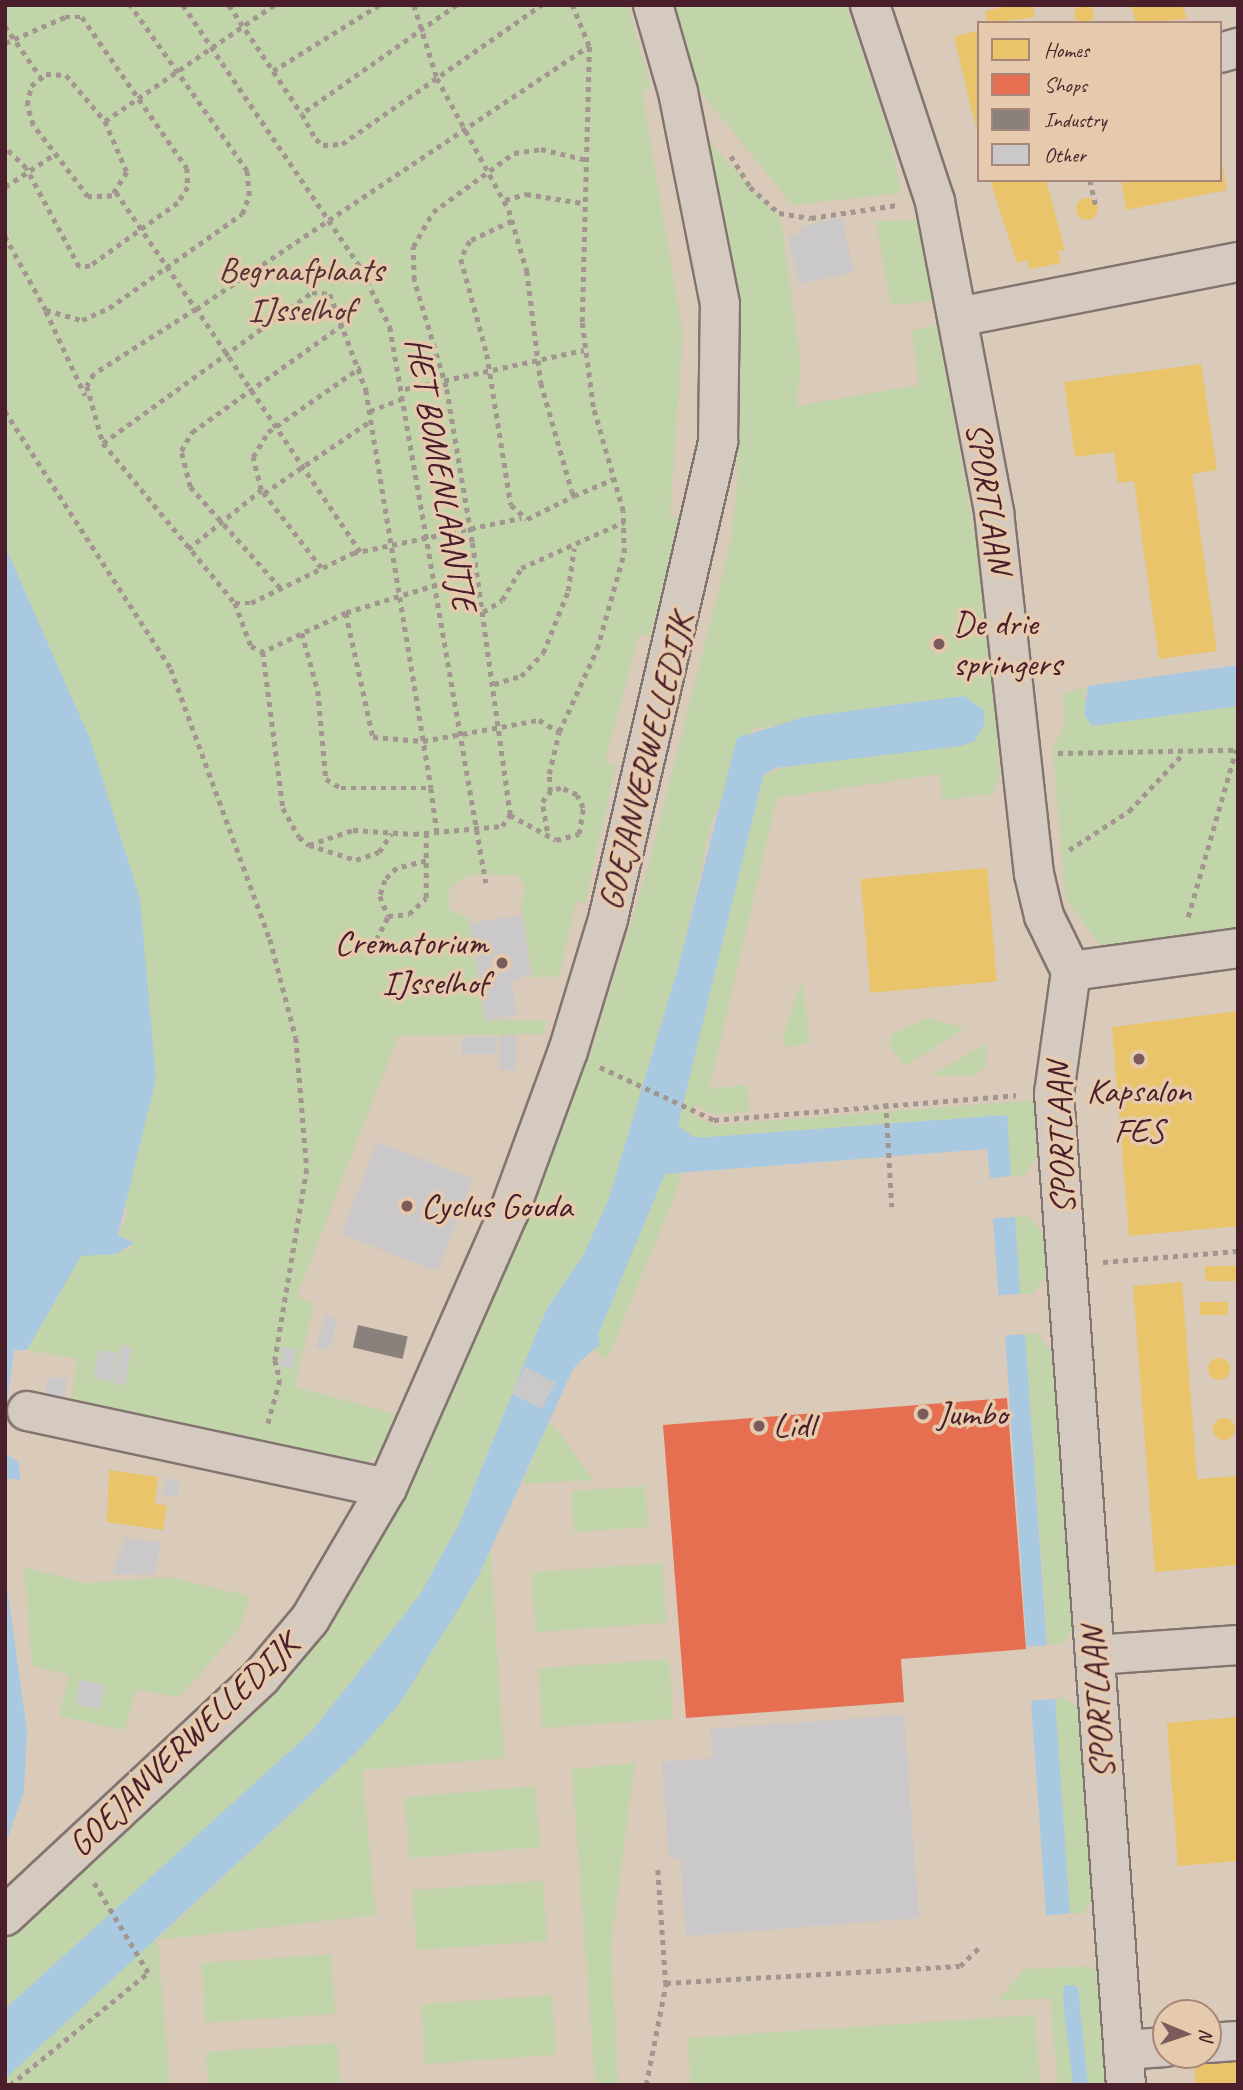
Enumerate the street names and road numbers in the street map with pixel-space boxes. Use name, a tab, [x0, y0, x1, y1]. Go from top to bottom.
street label: HET BOMENLAANTJE	[396, 334, 486, 614]
street label: SPORTLAAN	[956, 420, 1022, 576]
street label: GOEJANVERWELLEDIJK	[589, 610, 703, 914]
street label: SPORTLAAN	[1037, 1061, 1085, 1215]
street label: GOEJANVERWELLEDIJK	[59, 1625, 307, 1865]
street label: SPORTLAAN	[1072, 1626, 1124, 1780]

